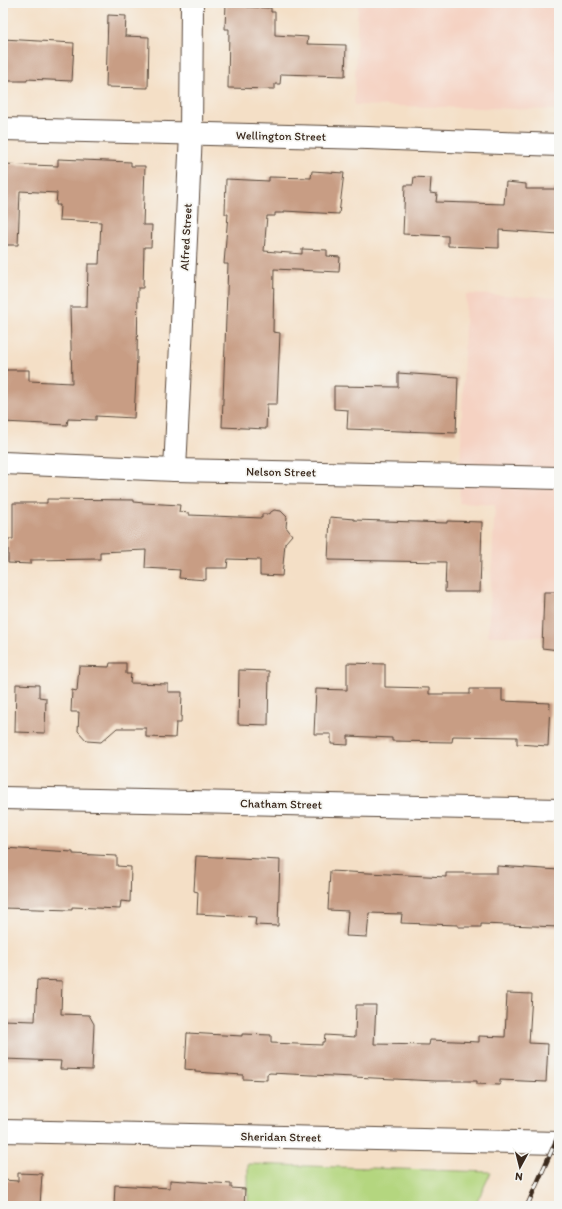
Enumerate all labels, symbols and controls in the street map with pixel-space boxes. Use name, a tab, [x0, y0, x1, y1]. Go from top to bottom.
street label: Wellington Street	[236, 128, 327, 144]
street label: Alfred Street	[177, 202, 195, 271]
street label: Nelson Street	[246, 464, 317, 480]
street label: Chatham Street	[240, 796, 323, 812]
street label: Sheridan Street	[241, 1129, 322, 1145]
north arrow	[500, 1147, 540, 1187]
text: N	[514, 1170, 523, 1183]

